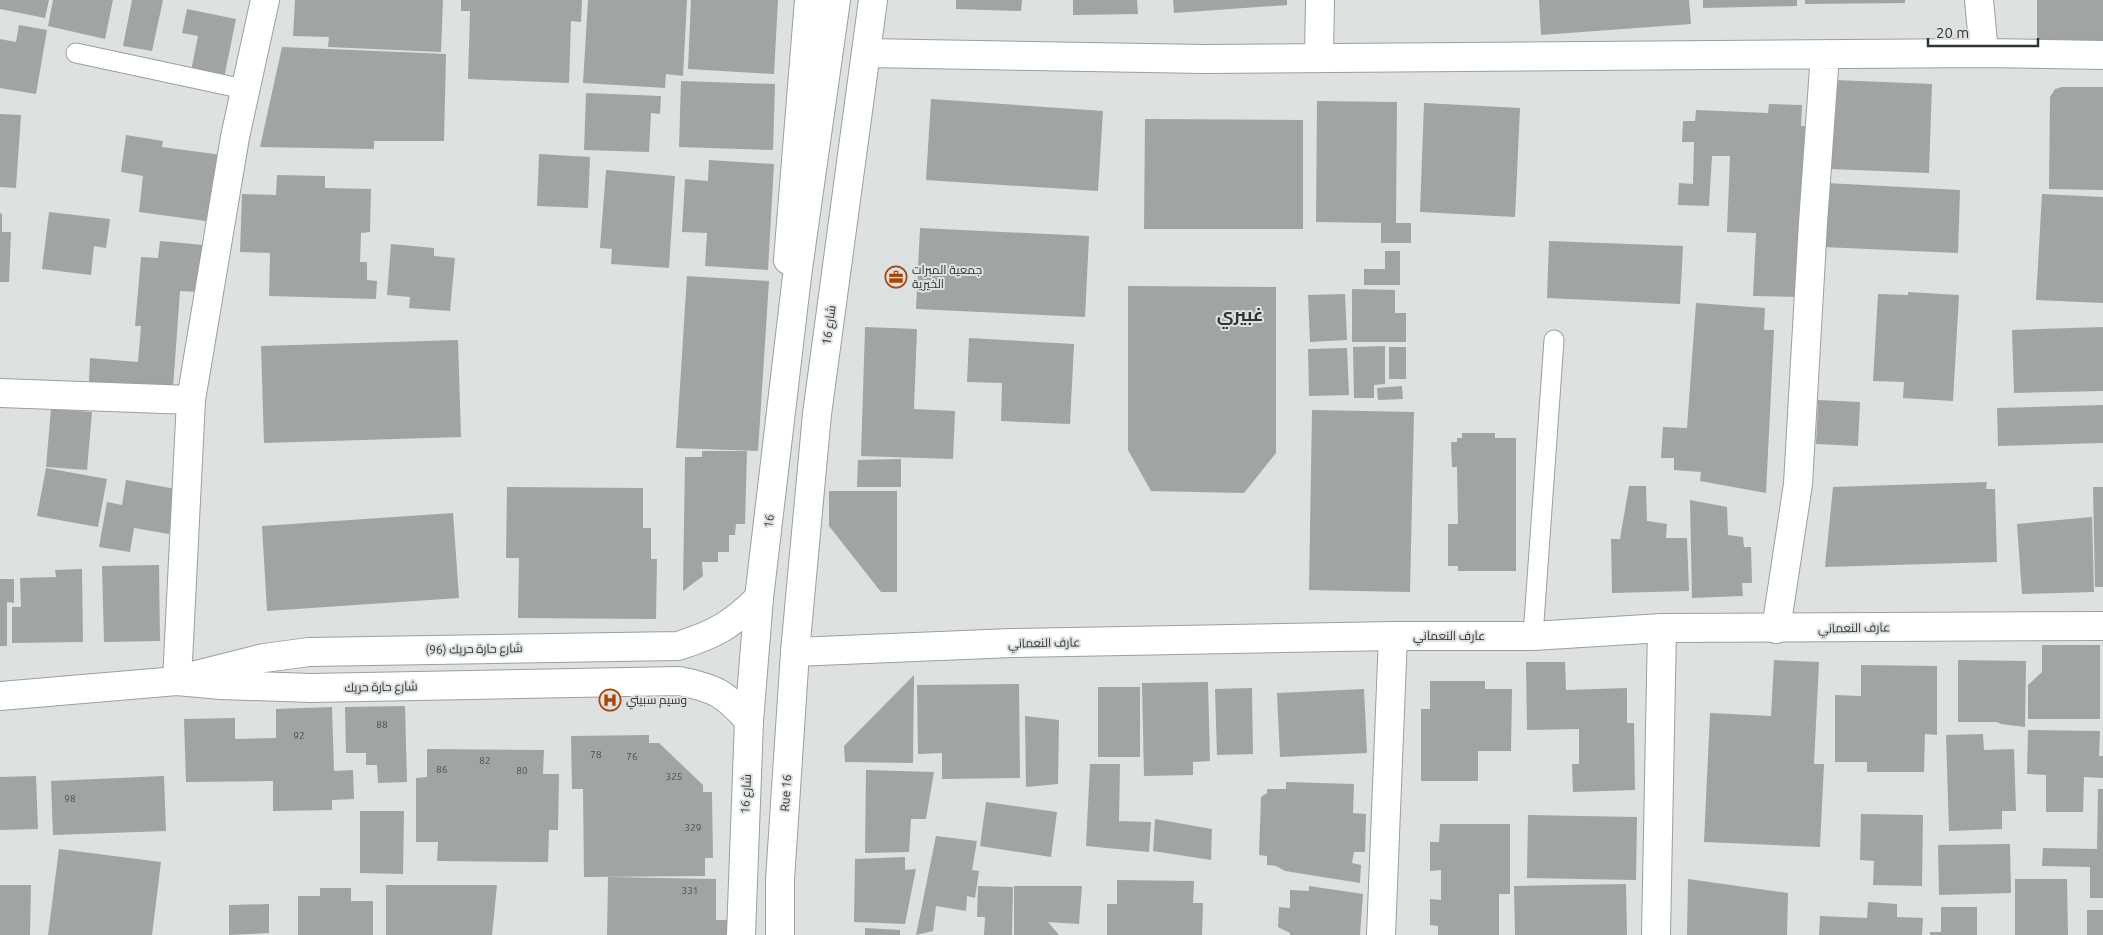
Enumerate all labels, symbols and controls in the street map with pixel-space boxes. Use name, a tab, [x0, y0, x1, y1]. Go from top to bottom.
scale bar	[1928, 15, 2038, 47]
text: 20 m	[1936, 24, 1969, 41]
place label: جمعية المبرات الخيرية	[912, 263, 982, 291]
office icon: جمعية المبرات الخيرية	[884, 265, 908, 289]
street label: شارع 16	[819, 304, 840, 346]
district label: غبيري	[1217, 304, 1263, 329]
street label: 16	[761, 513, 776, 528]
street label: عارف النعماني	[1818, 620, 1890, 639]
street label: عارف النعماني	[1413, 629, 1485, 646]
street label: عارف النعماني	[1008, 635, 1080, 654]
street label: شارع حارة حريك (96)	[425, 641, 523, 658]
street label: شارع حارة حريك	[344, 679, 418, 696]
hospital icon: وسيم سبيتي	[598, 688, 622, 712]
place label: وسيم سبيتي	[626, 693, 687, 710]
house number: 88	[376, 719, 388, 730]
house number: 92	[293, 730, 305, 741]
house number: 78	[590, 749, 602, 760]
house number: 76	[626, 751, 638, 762]
house number: 82	[479, 755, 491, 766]
house number: 86	[436, 764, 448, 775]
house number: 80	[516, 765, 528, 776]
house number: 325	[666, 771, 682, 782]
street label: شارع 16	[738, 774, 755, 814]
street label: Rue 16	[778, 774, 793, 812]
house number: 98	[64, 793, 76, 804]
house number: 329	[685, 822, 701, 833]
house number: 331	[682, 885, 698, 896]

